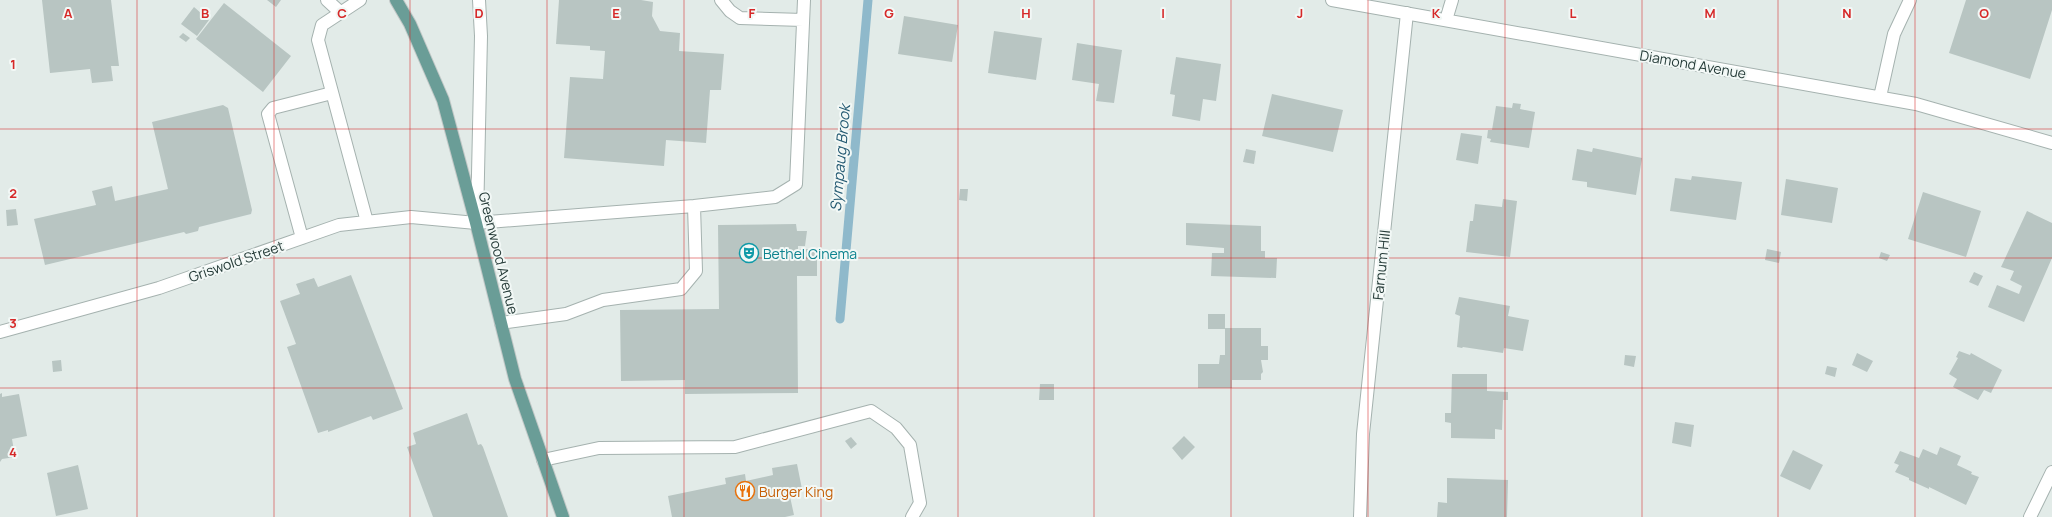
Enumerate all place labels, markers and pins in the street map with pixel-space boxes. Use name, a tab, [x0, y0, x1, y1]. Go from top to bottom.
theatre icon: Bethel Cinema	[738, 242, 760, 264]
place label: Bethel Cinema	[763, 244, 857, 263]
restaurant icon: Burger King	[734, 480, 756, 502]
place label: Burger King	[759, 482, 833, 501]

